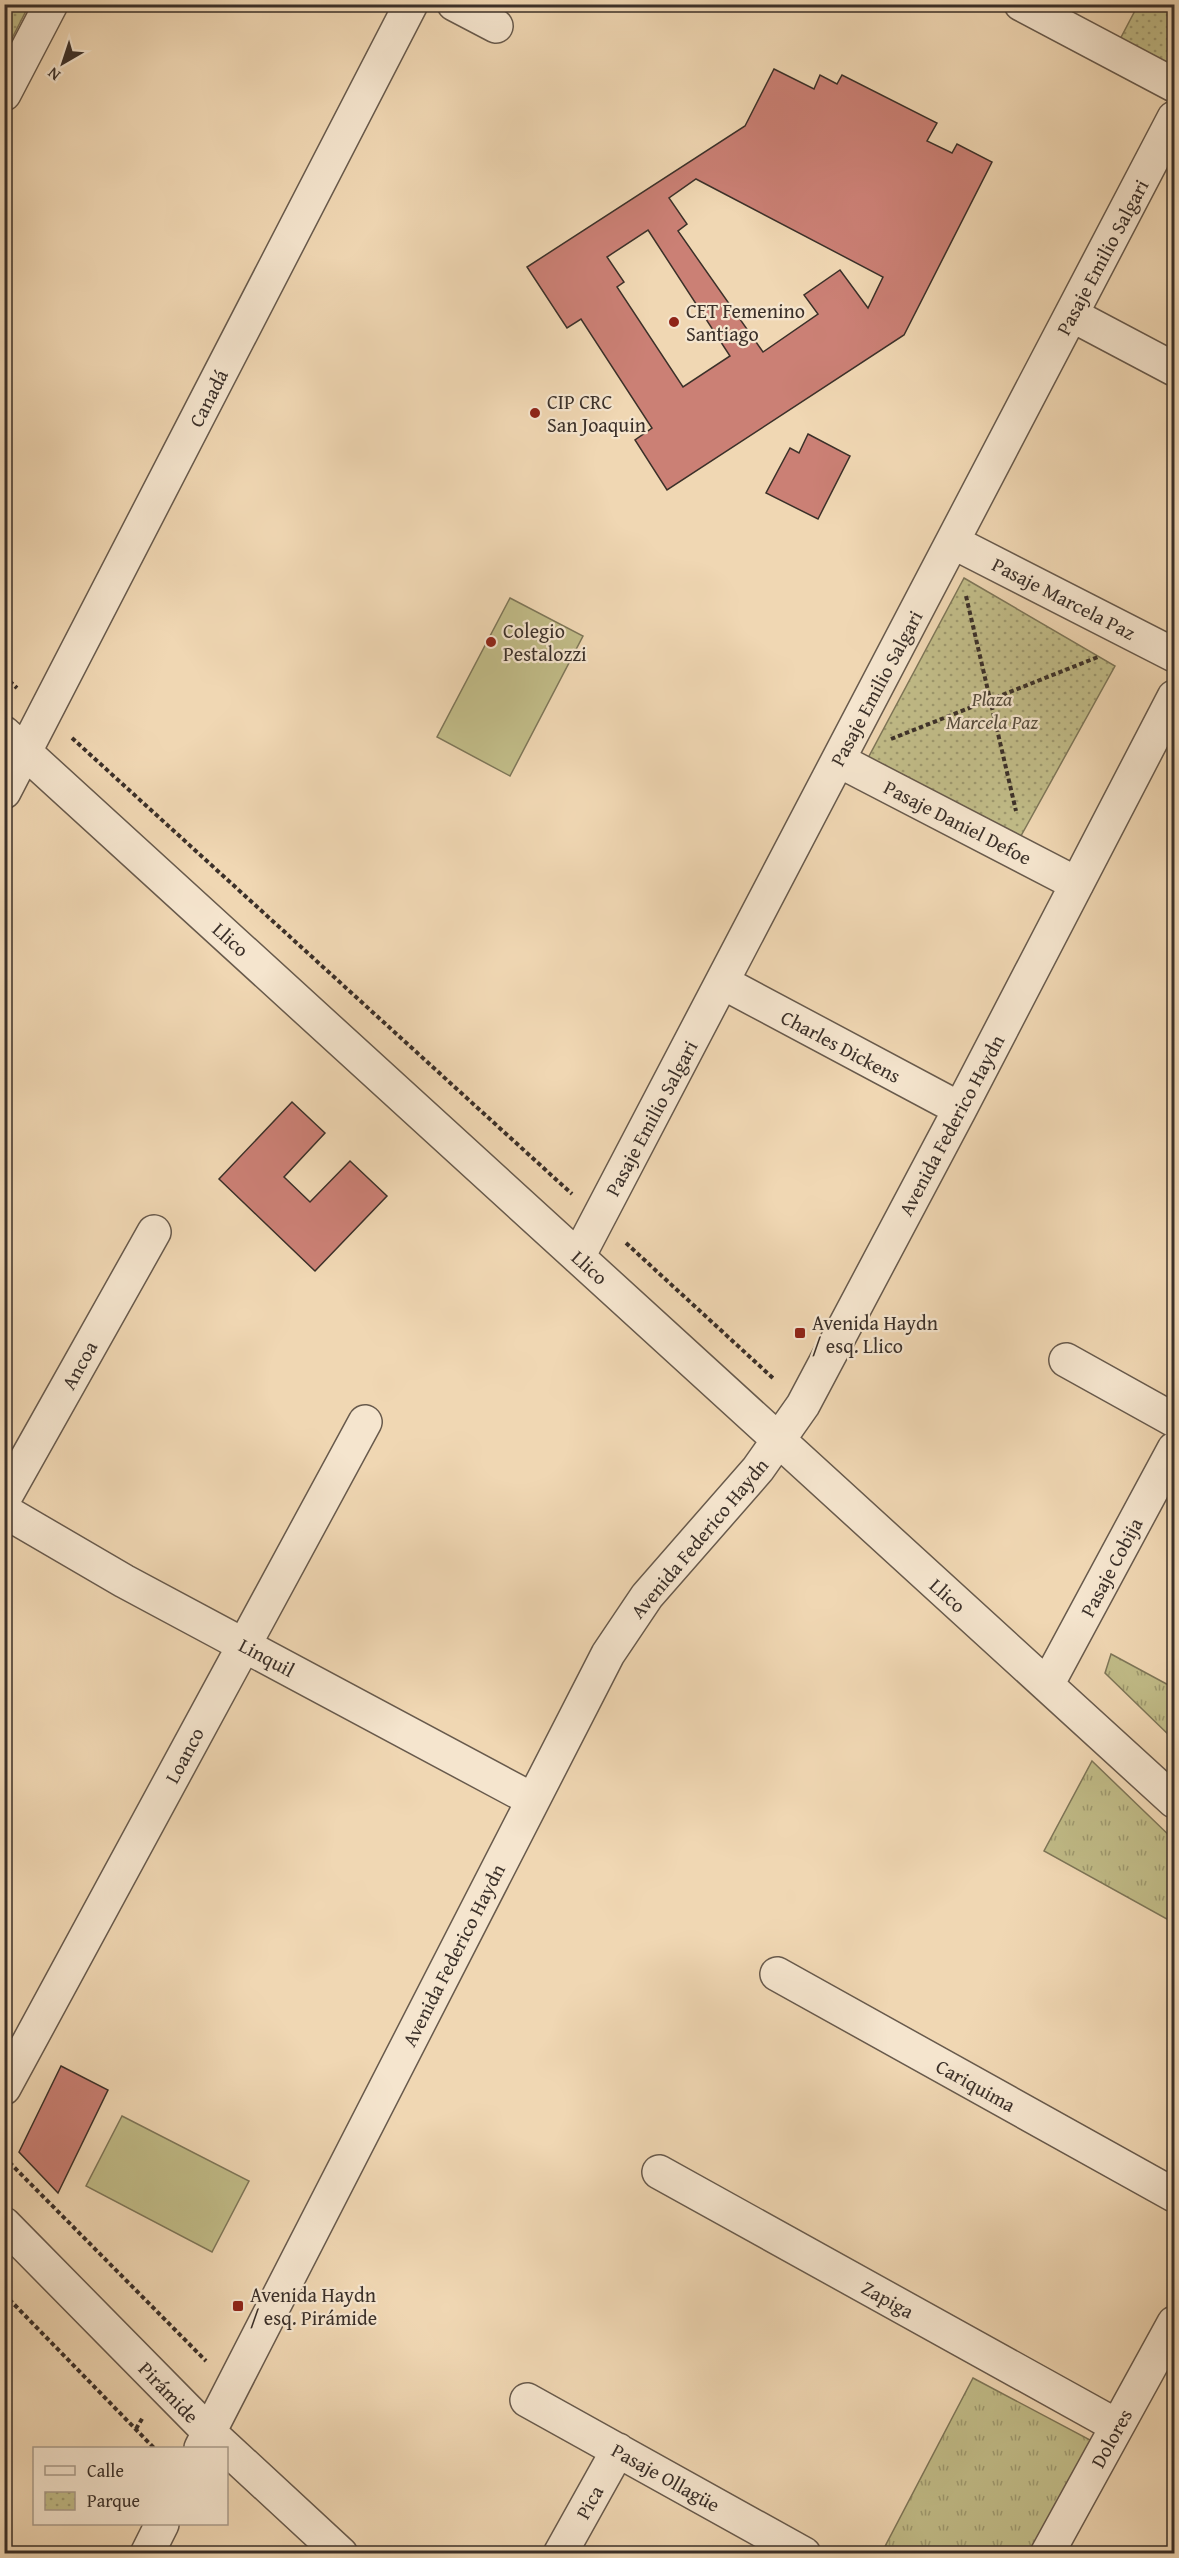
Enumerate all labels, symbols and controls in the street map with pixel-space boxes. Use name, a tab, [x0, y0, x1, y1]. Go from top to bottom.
north arrow	[33, 33, 93, 93]
text: N	[42, 62, 65, 87]
street label: Pasaje Emilio Salgari	[1049, 174, 1156, 340]
place label: CET Femenino Santiago	[686, 296, 805, 348]
marker: CET Femenino Santiago	[667, 315, 681, 329]
street label: Canadá	[181, 364, 235, 432]
place label: CIP CRC San Joaquin	[547, 387, 646, 439]
marker: CIP CRC San Joaquin	[528, 406, 542, 420]
street label: Pasaje Marcela Paz	[987, 549, 1141, 647]
street label: Pasaje Emilio Salgari	[823, 605, 930, 771]
place label: Colegio Pestalozzi	[503, 616, 587, 668]
marker: Colegio Pestalozzi	[484, 635, 498, 649]
park label: Plaza Marcela Paz	[946, 684, 1038, 736]
street label: Pasaje Daniel Defoe	[879, 772, 1037, 872]
street label: Llico	[206, 915, 256, 963]
street label: Charles Dickens	[776, 1002, 906, 1090]
street label: Avenida Federico Haydn	[891, 1029, 1011, 1221]
street label: Pasaje Emilio Salgari	[598, 1035, 705, 1201]
street label: Llico	[565, 1243, 615, 1291]
place label: Avenida Haydn / esq. Llico	[812, 1308, 938, 1360]
marker: Avenida Haydn / esq. Llico	[793, 1326, 807, 1340]
street label: Ancoa	[54, 1335, 105, 1395]
street label: Avenida Federico Haydn	[623, 1451, 775, 1625]
street label: Pasaje Cobija	[1073, 1512, 1150, 1622]
street label: Llico	[923, 1571, 973, 1619]
street label: Linquil	[234, 1630, 300, 1684]
street label: Loanco	[157, 1722, 211, 1788]
street label: Avenida Federico Haydn	[394, 1859, 512, 2051]
street label: Cariquima	[931, 2051, 1022, 2119]
street label: Zapiga	[857, 2273, 920, 2325]
place label: Avenida Haydn / esq. Pirámide	[250, 2280, 377, 2332]
marker: Avenida Haydn / esq. Pirámide	[231, 2299, 245, 2313]
street label: Pirámide	[132, 2355, 206, 2429]
street label: Dolores	[1083, 2403, 1139, 2473]
street label: Pasaje Ollagüe	[607, 2435, 725, 2519]
legend	[33, 2447, 228, 2525]
text: Calle	[87, 2457, 124, 2484]
street label: Pica	[568, 2479, 610, 2524]
text: Parque	[87, 2487, 140, 2514]

